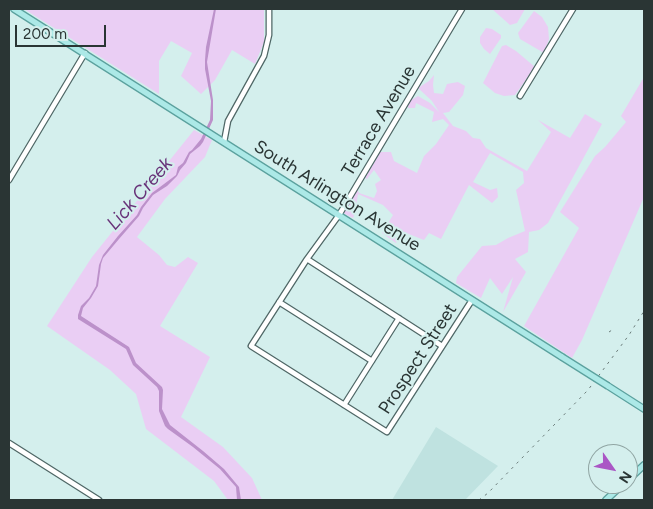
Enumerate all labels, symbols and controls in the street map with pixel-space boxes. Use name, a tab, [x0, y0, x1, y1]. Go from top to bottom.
scale bar	[18, 15, 109, 47]
text: 200 m	[23, 25, 67, 43]
street label: Terrace Avenue	[338, 62, 420, 180]
street label: South Arlington Avenue	[250, 136, 424, 256]
water label: Lick Creek	[102, 153, 178, 235]
street label: Prospect Street	[374, 300, 462, 418]
north arrow	[588, 444, 638, 494]
text: N	[615, 468, 635, 486]

